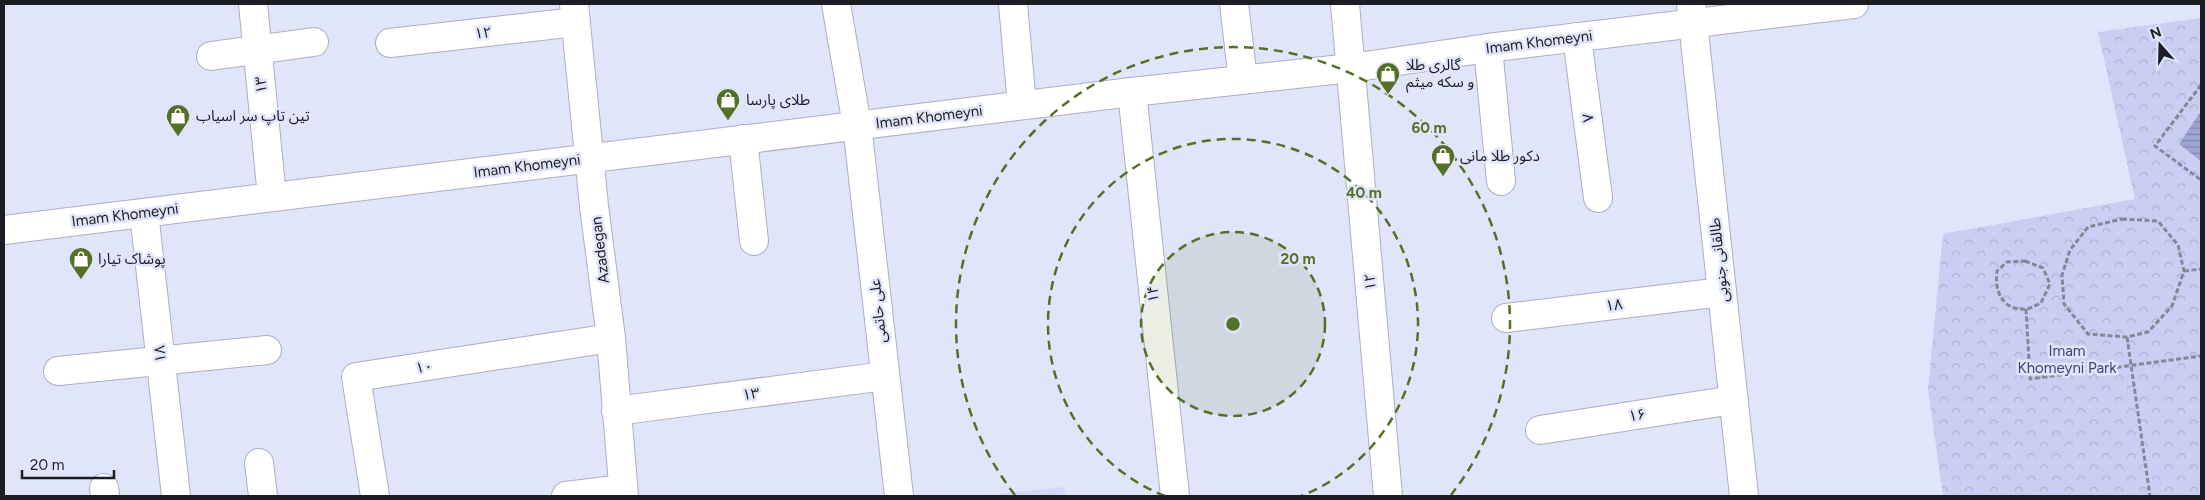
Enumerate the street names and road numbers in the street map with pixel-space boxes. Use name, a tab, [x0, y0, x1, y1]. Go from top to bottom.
street label: ۱۲	[474, 23, 492, 43]
street label: Imam Khomeyni	[1484, 27, 1594, 57]
street label: ۱۳	[251, 75, 271, 94]
street label: Imam Khomeyni	[874, 102, 984, 132]
street label: ۸	[1579, 113, 1598, 124]
street label: Imam Khomeyni	[472, 151, 582, 181]
street label: Imam Khomeyni	[70, 200, 180, 230]
street label: Azadegan	[587, 216, 613, 284]
street label: طالقانی جنوبی	[1706, 217, 1732, 303]
street label: ۱۲	[1360, 273, 1380, 291]
street label: علی حاتمی	[866, 278, 890, 344]
street label: ۱۴	[1143, 285, 1163, 303]
street label: ۱۸	[1604, 295, 1624, 315]
street label: ۱۸	[150, 344, 170, 363]
street label: ۱۰	[414, 357, 434, 377]
street label: ۱۳	[741, 384, 761, 404]
street label: ۱۶	[1627, 405, 1647, 425]

